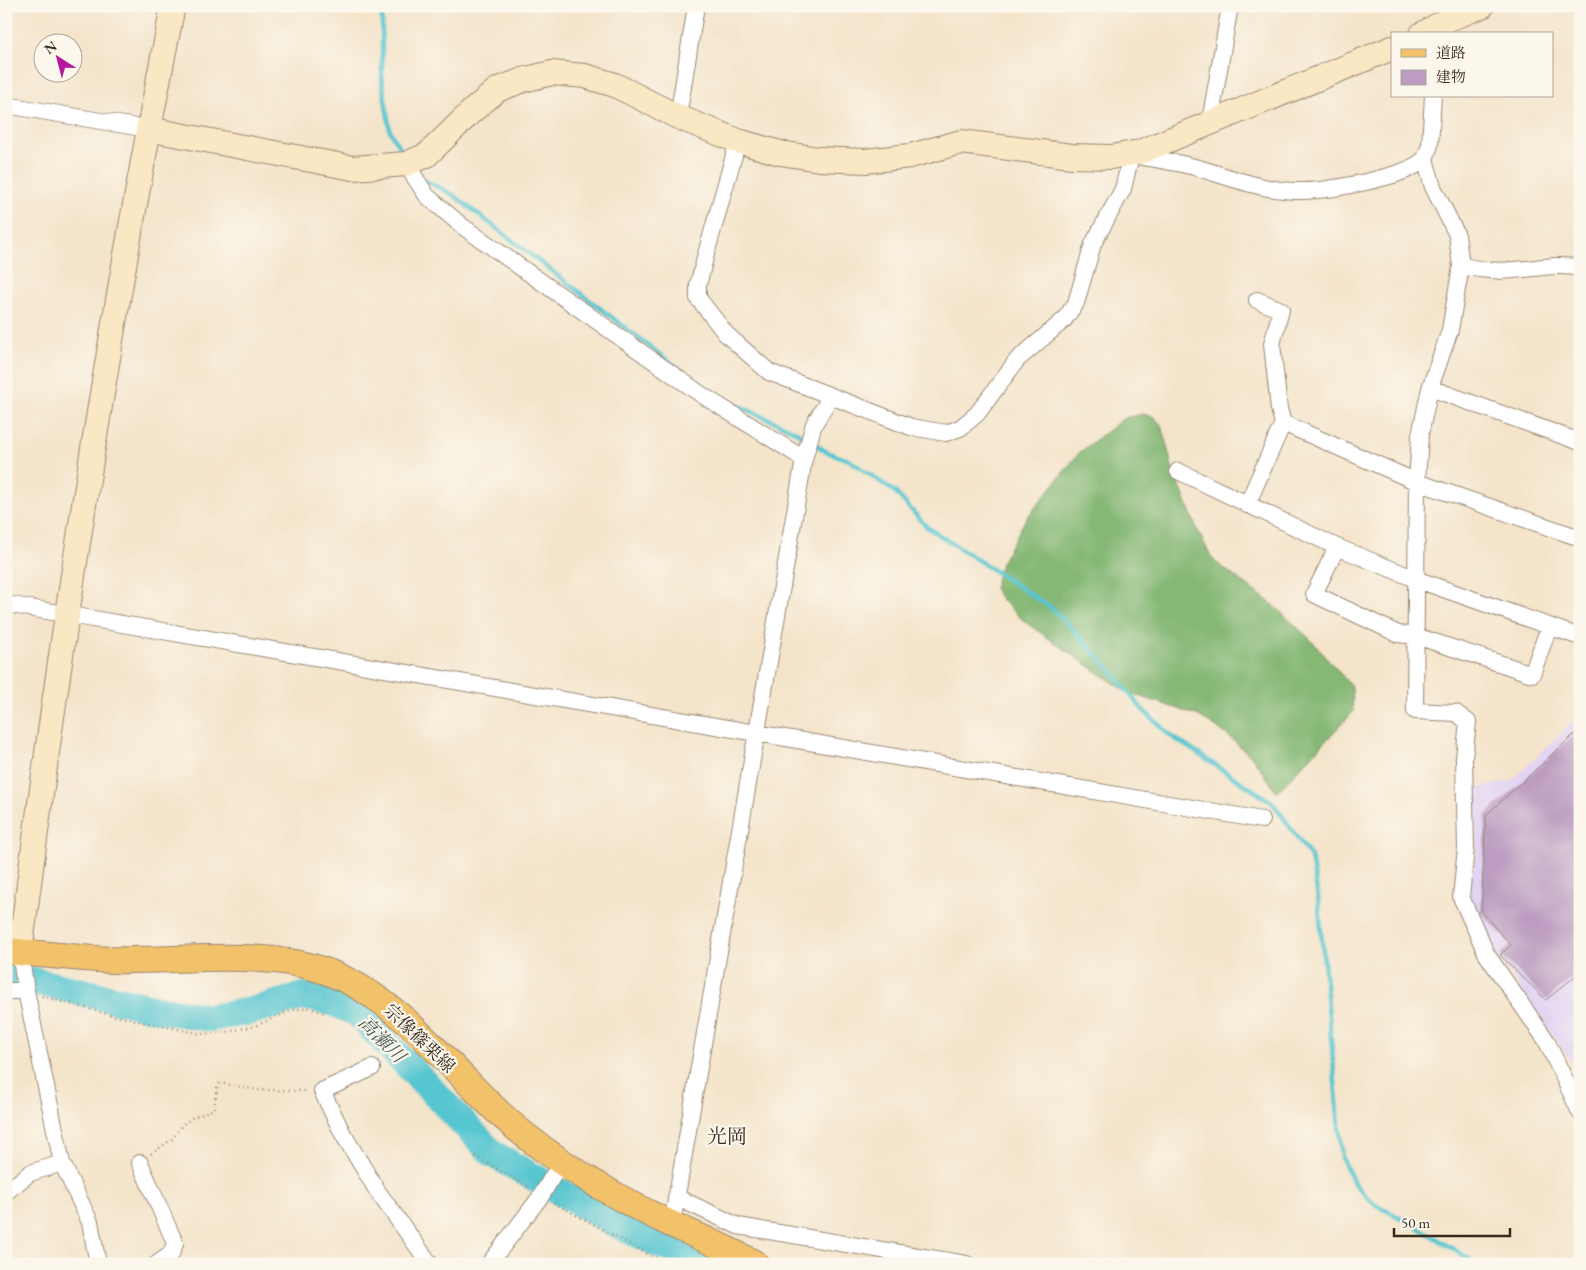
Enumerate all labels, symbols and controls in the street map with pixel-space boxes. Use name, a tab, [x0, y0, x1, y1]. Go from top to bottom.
north arrow	[32, 32, 82, 82]
legend	[1391, 32, 1554, 98]
text: N	[40, 36, 61, 58]
text: 道路	[1436, 43, 1466, 62]
text: 建物	[1436, 67, 1466, 86]
street label: 宗像篠栗線	[380, 998, 460, 1078]
water label: 高瀬川	[353, 1010, 412, 1069]
district label: 光岡	[707, 1123, 747, 1149]
scale bar	[1394, 1205, 1510, 1237]
text: 50 m	[1401, 1213, 1430, 1232]

